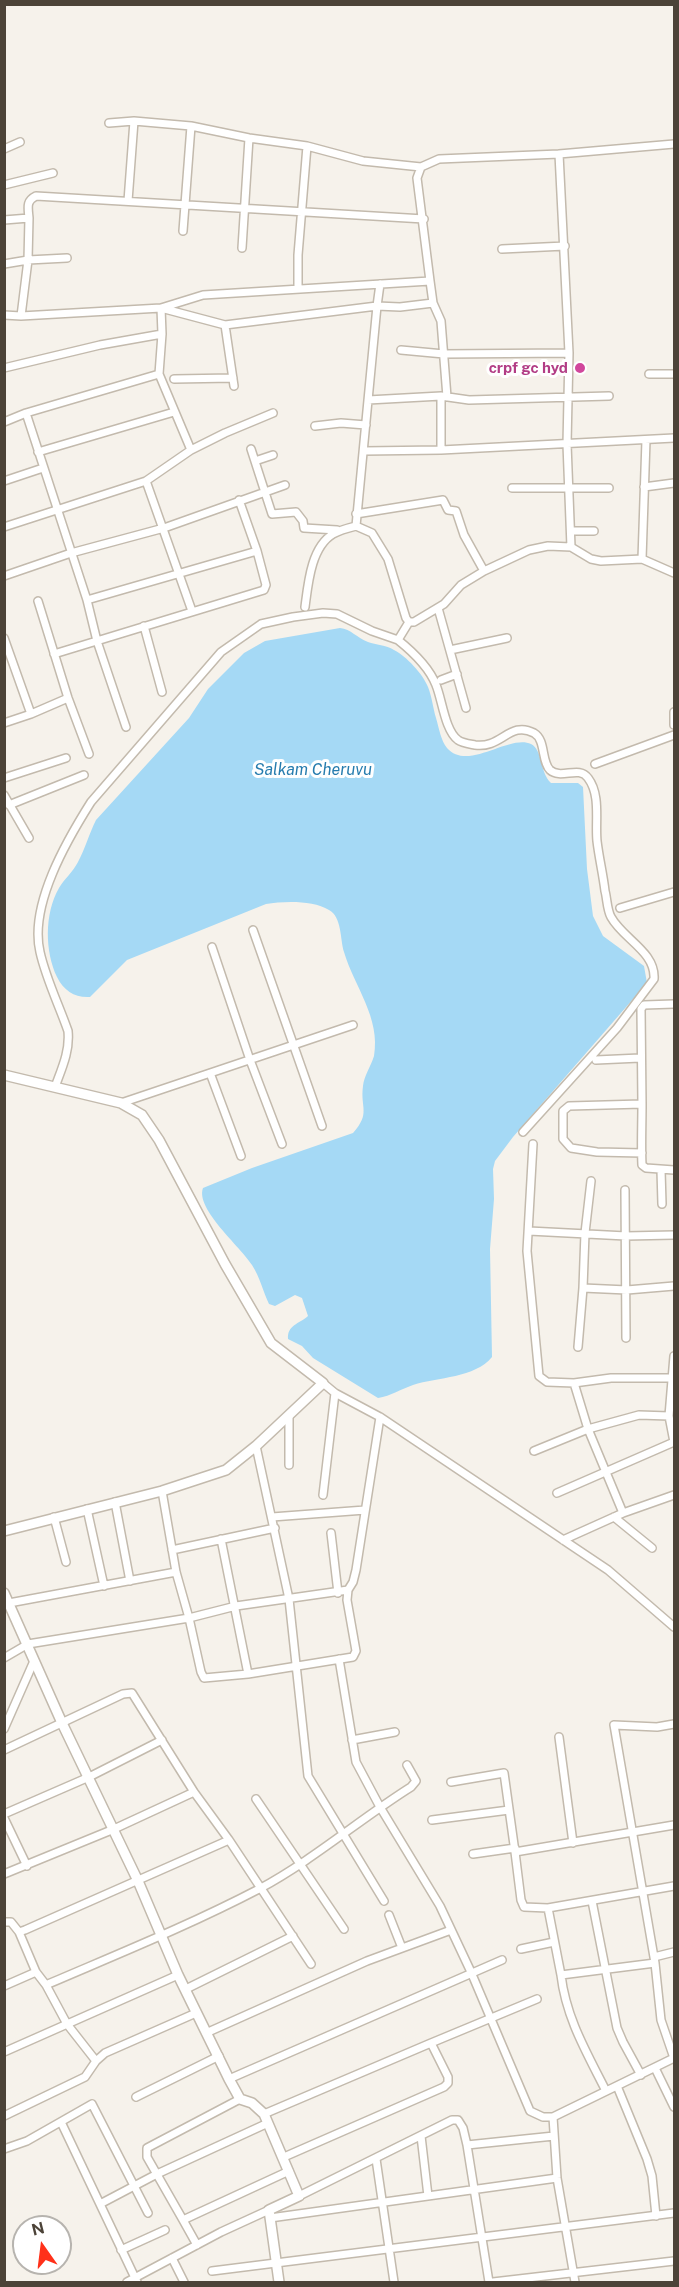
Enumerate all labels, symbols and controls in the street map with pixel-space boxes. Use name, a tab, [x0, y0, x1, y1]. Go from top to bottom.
place label: crpf gc hyd	[489, 359, 568, 377]
marker: crpf gc hyd	[573, 361, 587, 375]
water label: Salkam Cheruvu	[254, 760, 372, 780]
north arrow	[12, 2215, 72, 2275]
text: N	[30, 2218, 46, 2240]

